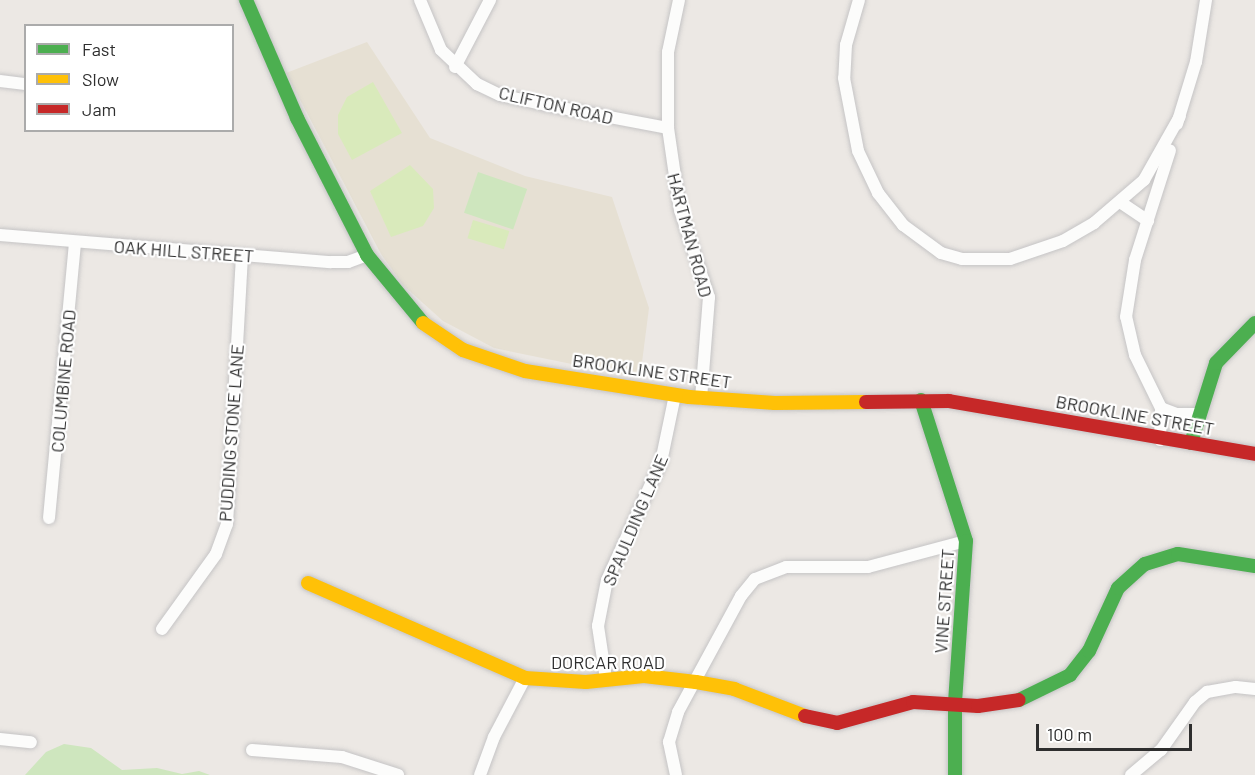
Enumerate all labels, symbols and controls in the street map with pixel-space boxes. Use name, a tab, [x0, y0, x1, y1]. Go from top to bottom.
legend	[24, 24, 234, 132]
text: Fast	[82, 38, 116, 60]
text: Slow	[82, 68, 119, 90]
street label: CLIFTON ROAD	[497, 81, 615, 129]
text: Jam	[82, 98, 116, 120]
street label: HARTMAN ROAD	[663, 170, 717, 300]
street label: OAK HILL STREET	[113, 235, 255, 267]
street label: COLUMBINE ROAD	[46, 309, 80, 453]
street label: PUDDING STONE LANE	[214, 344, 248, 522]
street label: BROOKLINE STREET	[571, 349, 733, 393]
street label: BROOKLINE STREET	[1054, 390, 1216, 440]
street label: SPAULDING LANE	[598, 451, 672, 589]
street label: VINE STREET	[930, 548, 958, 654]
street label: DORCAR ROAD	[551, 651, 665, 673]
scale bar	[1039, 712, 1195, 750]
text: 100 m	[1047, 723, 1092, 745]

